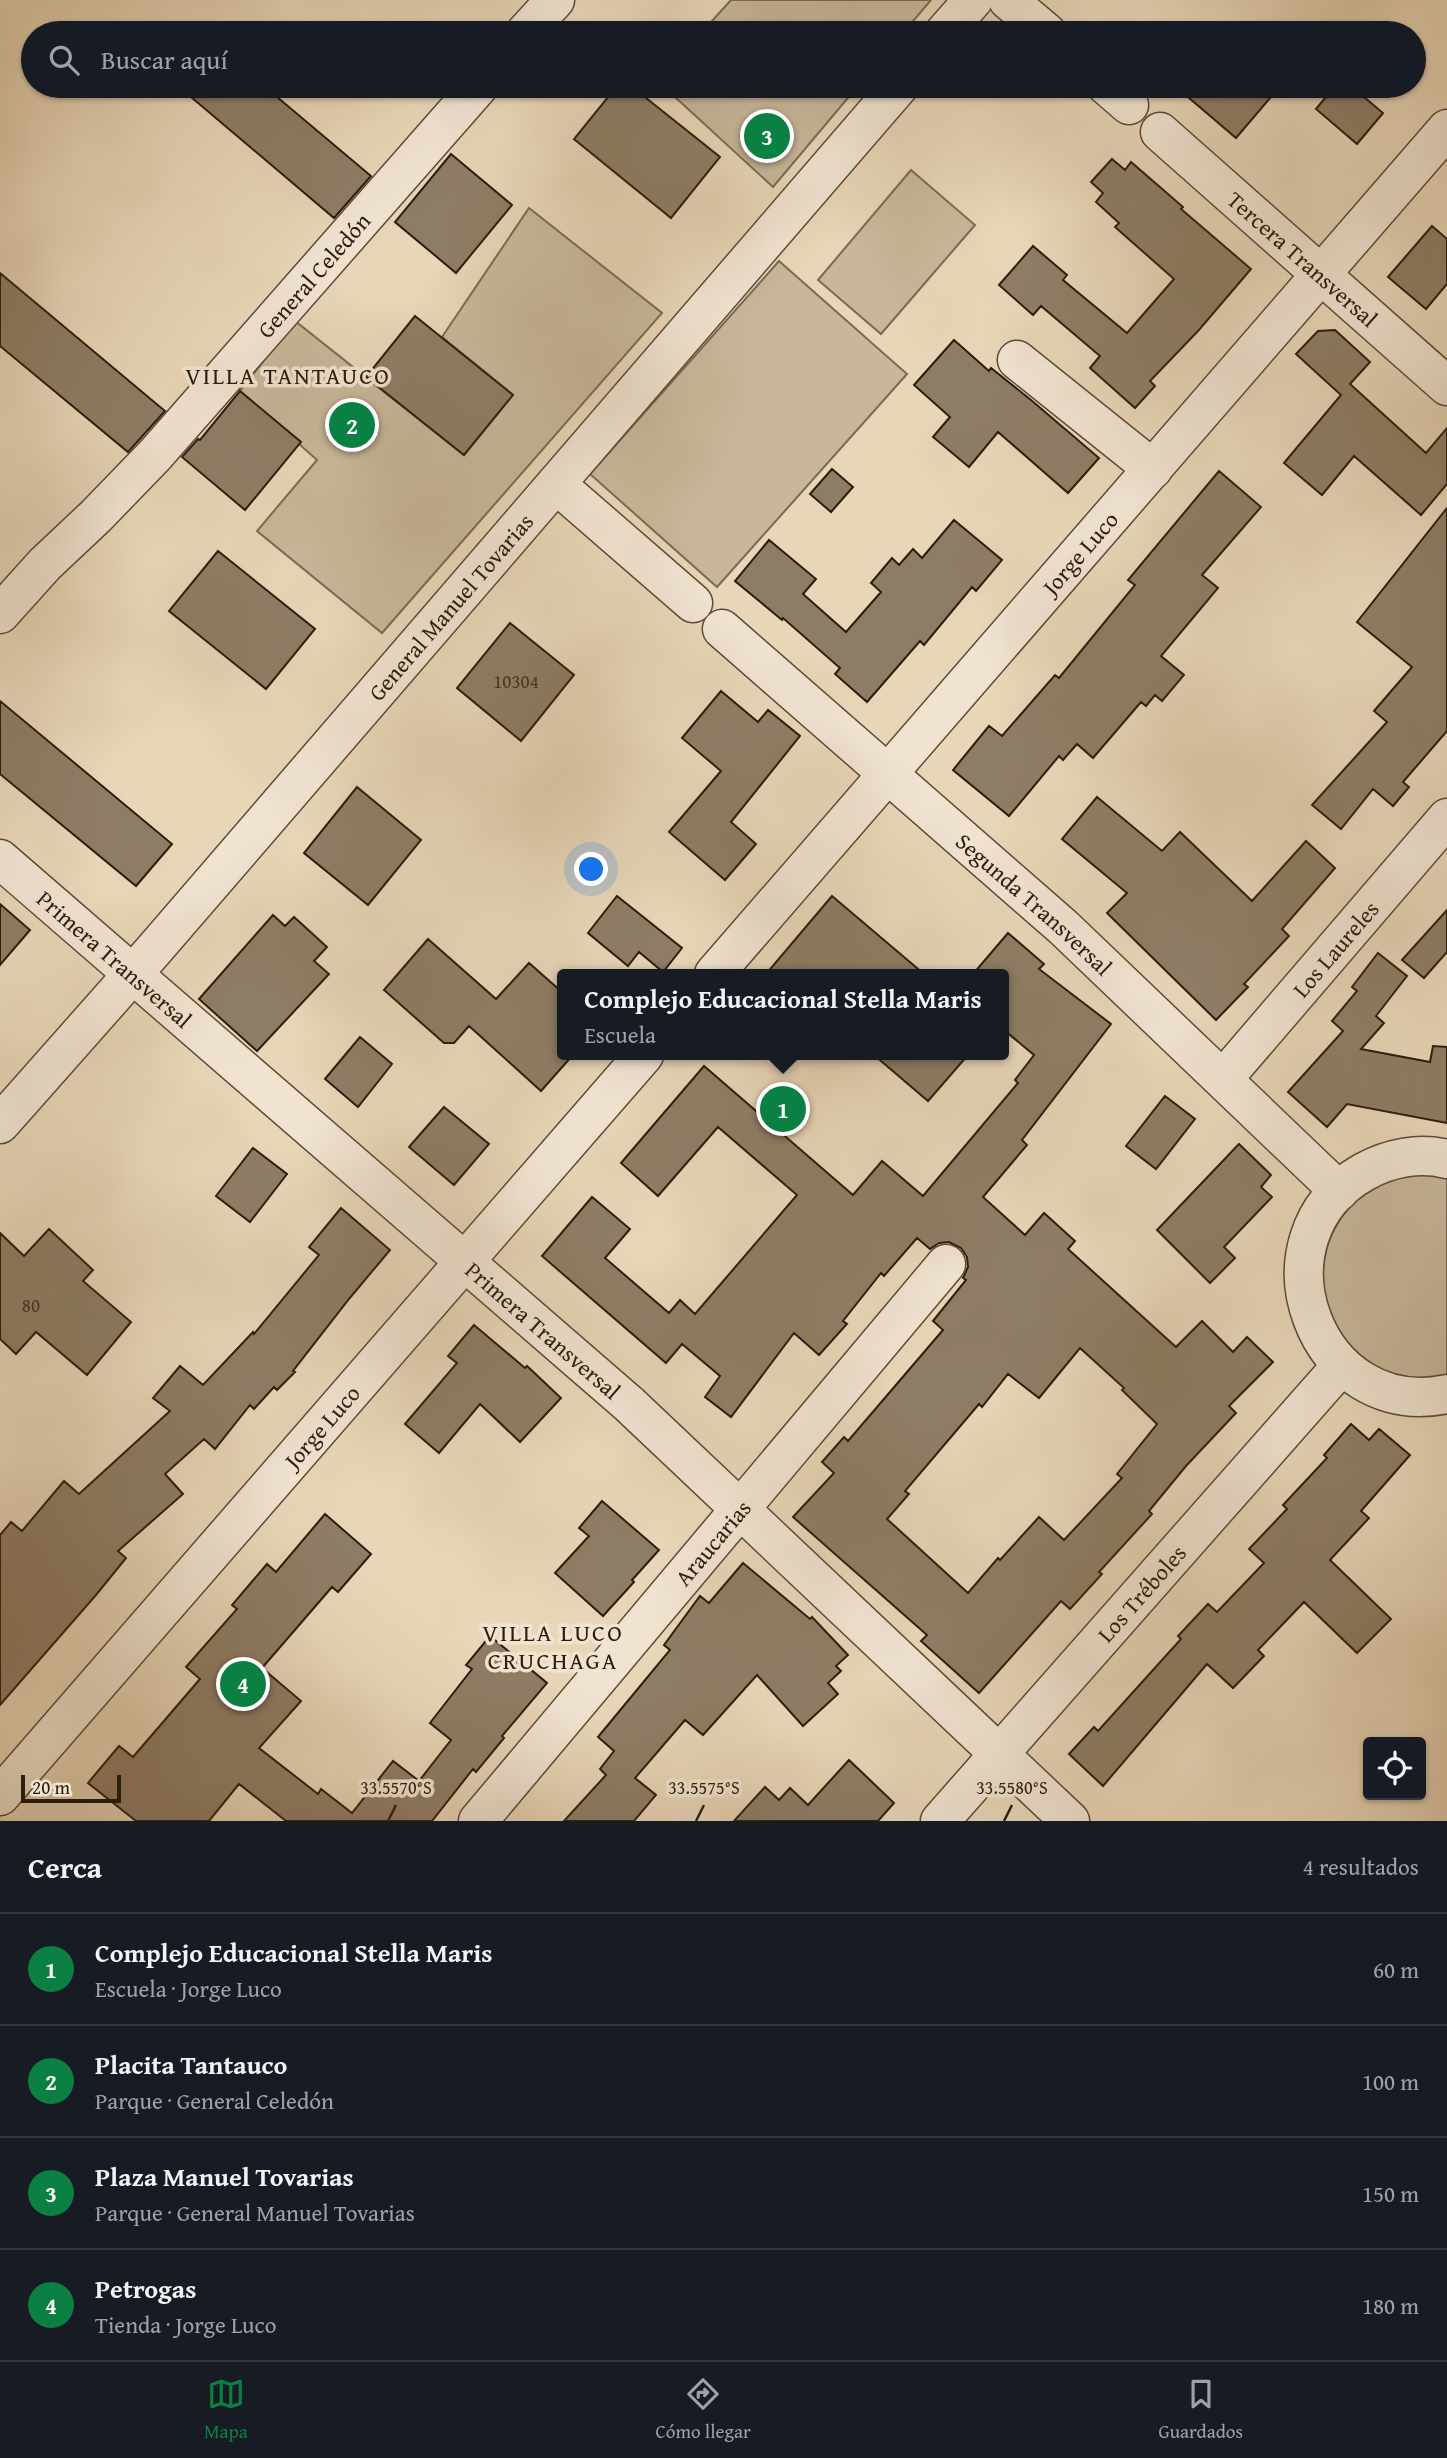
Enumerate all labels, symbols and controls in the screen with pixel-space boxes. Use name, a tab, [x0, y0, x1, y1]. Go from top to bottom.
search box	[21, 21, 1426, 98]
text: Buscar aquí	[101, 40, 228, 79]
icon: search	[45, 41, 83, 79]
pin: 3	[744, 110, 790, 162]
street label: Tercera Transversal	[1221, 183, 1385, 334]
street label: General Celedón	[249, 205, 378, 345]
district label: VILLA TANTAUCO	[185, 358, 391, 393]
pin: 2	[329, 399, 375, 451]
street label: Jorge Luco	[1032, 503, 1125, 604]
street label: General Manuel Tovarias	[360, 505, 541, 707]
house number: 10304	[493, 667, 539, 695]
street label: Segunda Transversal	[949, 825, 1120, 983]
your location	[574, 852, 608, 886]
street label: Primera Transversal	[30, 882, 200, 1035]
street label: Los Laureles	[1284, 893, 1386, 1004]
popup	[557, 969, 1009, 1060]
text: Complejo Educacional Stella Maris	[584, 979, 982, 1018]
text: Escuela	[584, 1018, 656, 1051]
pin: 1	[760, 1083, 806, 1135]
street label: Primera Transversal	[459, 1253, 628, 1406]
house number: 80	[22, 1291, 40, 1319]
street label: Jorge Luco	[274, 1377, 367, 1478]
street label: Araucarias	[666, 1492, 758, 1593]
street label: Los Tréboles	[1089, 1537, 1193, 1649]
district label: VILLA LUCO CRUCHAGA	[482, 1615, 624, 1678]
pin: 4	[220, 1658, 266, 1710]
map controls	[1363, 1737, 1426, 1800]
button: locate	[1363, 1737, 1426, 1800]
scale bar	[21, 1772, 121, 1804]
text: 20 m	[32, 1773, 70, 1801]
text: 33.5570°S	[360, 1774, 432, 1801]
text: 33.5575°S	[668, 1774, 740, 1801]
text: 33.5580°S	[976, 1774, 1048, 1801]
text: Cerca	[28, 1845, 102, 1889]
text: 4 resultados	[1303, 1850, 1419, 1883]
text: Complejo Educacional Stella Maris	[95, 1933, 493, 1972]
text: 1	[45, 1953, 57, 1986]
text: 60 m	[1373, 1953, 1419, 1986]
text: Escuela · Jorge Luco	[95, 1972, 282, 2005]
text: Placita Tantauco	[95, 2045, 287, 2084]
text: 2	[45, 2065, 57, 2098]
text: 100 m	[1362, 2065, 1419, 2098]
text: Parque · General Celedón	[95, 2084, 334, 2117]
text: Plaza Manuel Tovarias	[95, 2157, 354, 2196]
text: 3	[45, 2177, 57, 2210]
text: 150 m	[1362, 2177, 1419, 2210]
text: Parque · General Manuel Tovarias	[95, 2196, 415, 2229]
text: Petrogas	[95, 2269, 196, 2308]
text: 4	[45, 2289, 57, 2322]
text: 180 m	[1362, 2289, 1419, 2322]
text: Tienda · Jorge Luco	[95, 2308, 277, 2341]
tab: Mapa	[204, 2375, 248, 2445]
tab: Cómo llegar	[655, 2375, 751, 2445]
tab: Guardados	[1158, 2375, 1243, 2445]

